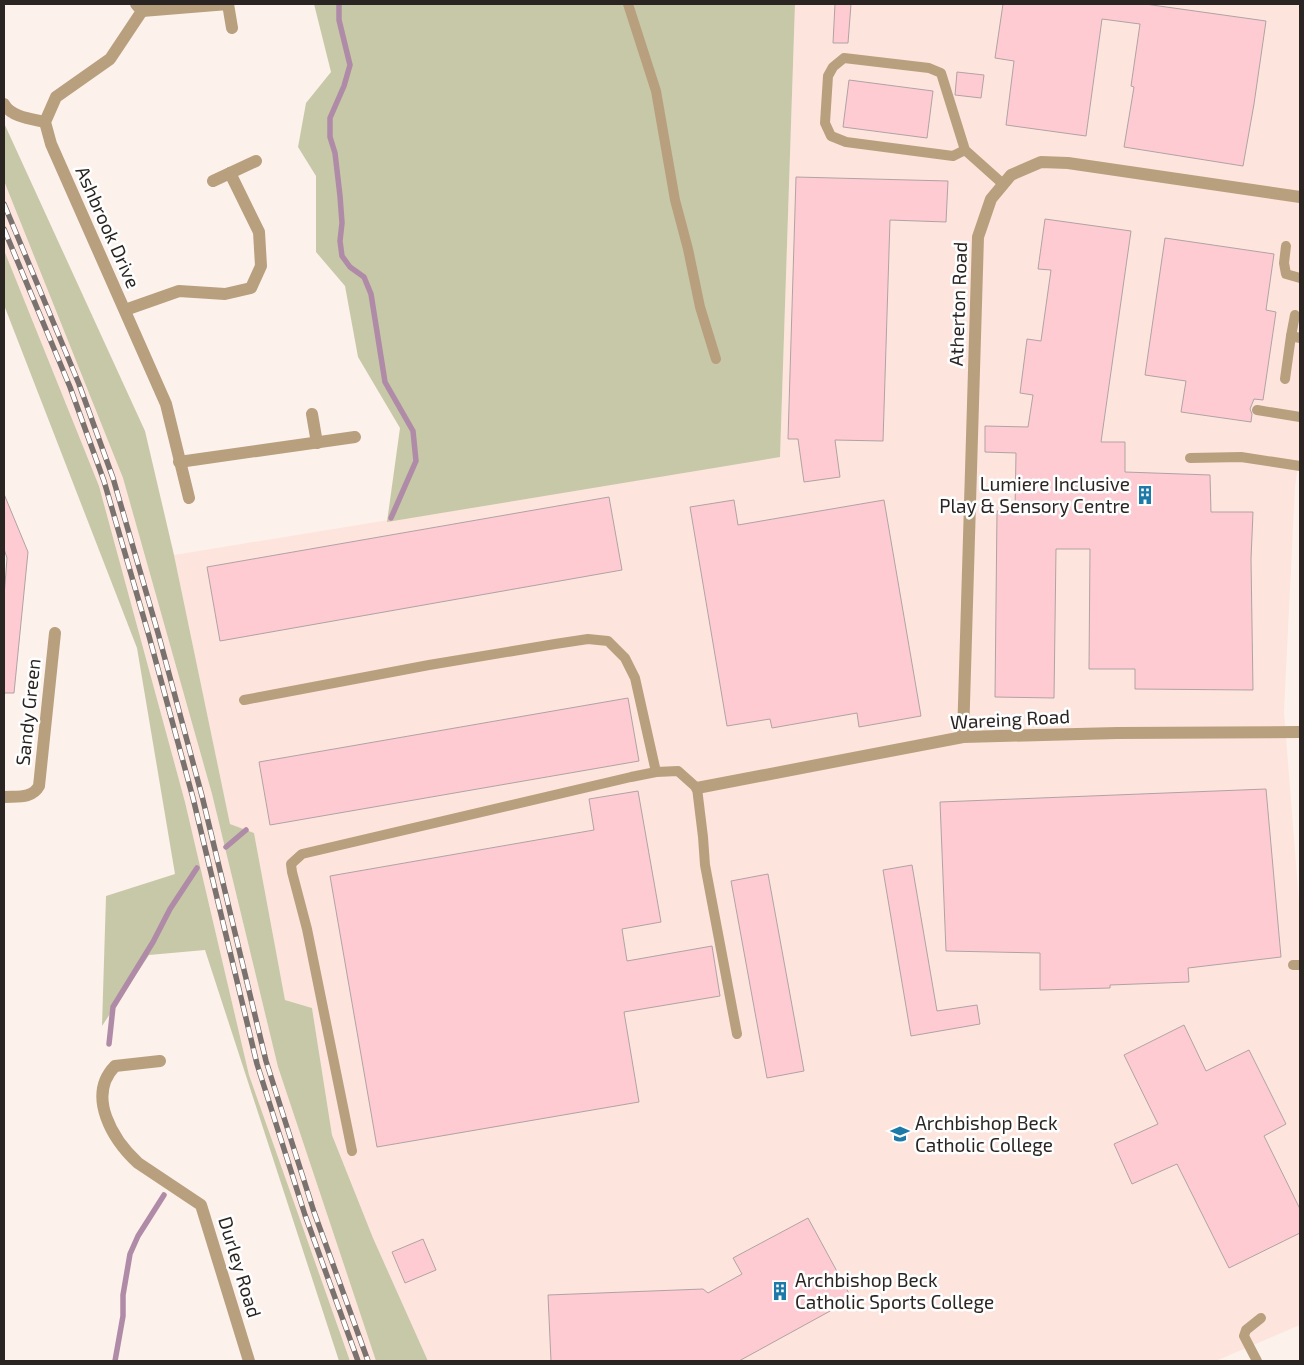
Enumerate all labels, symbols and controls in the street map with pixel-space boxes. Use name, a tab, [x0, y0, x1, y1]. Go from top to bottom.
street label: Ashbrook Drive	[71, 162, 146, 291]
street label: Atherton Road	[944, 241, 971, 367]
place label: Lumiere Inclusive Play & Sensory Centre	[939, 472, 1130, 517]
building icon: Lumiere Inclusive Play & Sensory Centre	[1134, 484, 1156, 506]
street label: Sandy Green	[10, 657, 45, 767]
street label: Wareing Road	[949, 704, 1071, 733]
place label: Archbishop Beck Catholic College	[915, 1111, 1058, 1156]
school or university icon: Archbishop Beck Catholic College	[889, 1123, 911, 1145]
street label: Durley Road	[214, 1214, 267, 1320]
place label: Archbishop Beck Catholic Sports College	[795, 1268, 994, 1313]
building icon: Archbishop Beck Catholic Sports College	[769, 1280, 791, 1302]

